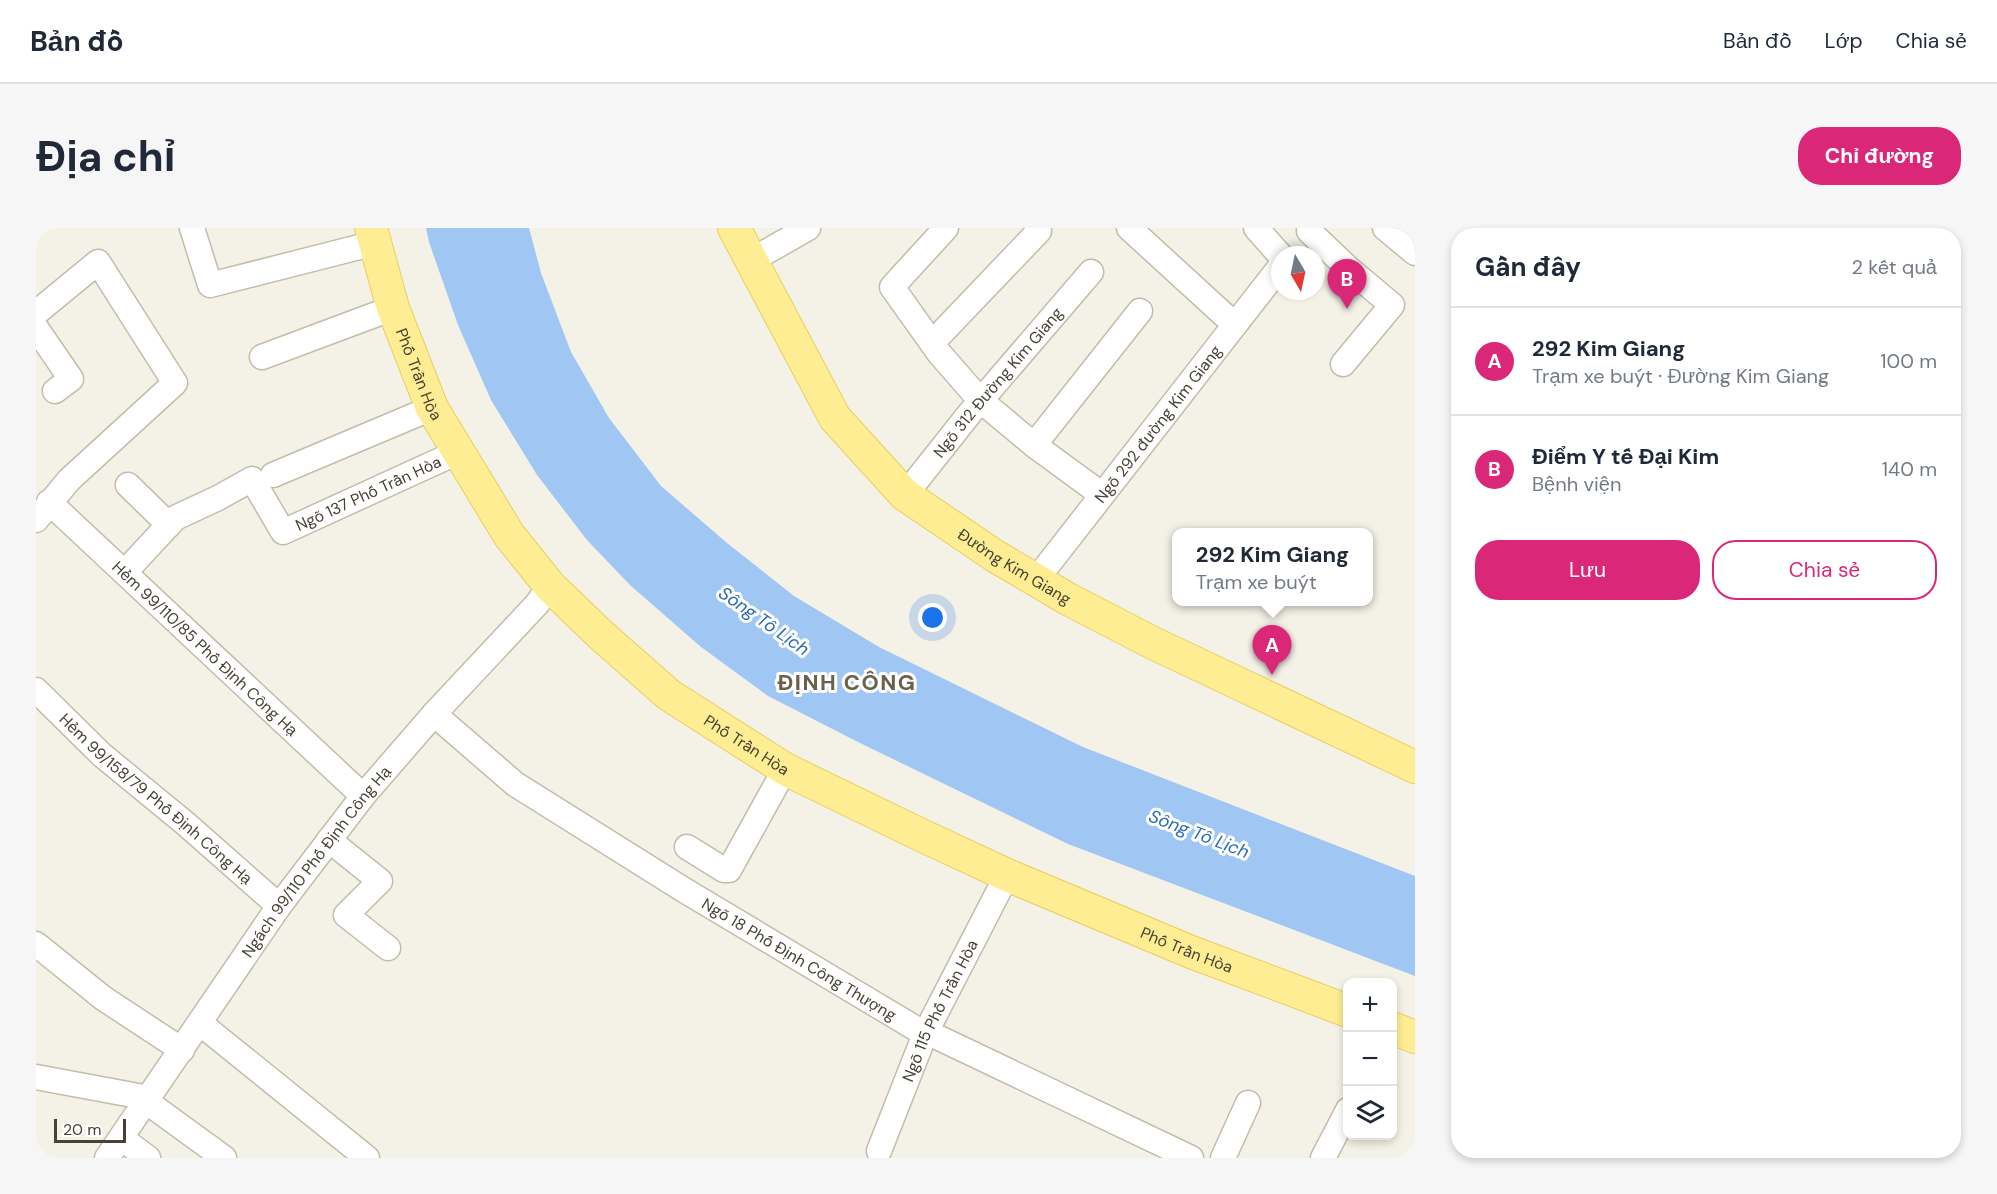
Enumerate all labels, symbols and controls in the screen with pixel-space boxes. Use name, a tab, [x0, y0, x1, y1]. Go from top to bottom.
text: Bản đồ	[30, 23, 124, 60]
text: Bản đồ	[1723, 27, 1792, 55]
text: Lớp	[1825, 27, 1863, 55]
text: Chia sẻ	[1896, 27, 1967, 55]
button: Chỉ đường	[1798, 127, 1961, 185]
text: Địa chỉ	[36, 129, 175, 184]
north arrow	[1271, 246, 1325, 300]
text: Gần đây	[1475, 250, 1581, 284]
text: 2 kết quả	[1851, 254, 1937, 280]
pin: B	[1328, 260, 1366, 309]
street label: Ngõ 312 Đường Kim Giang	[928, 302, 1067, 462]
street label: Phố Trần Hòa	[391, 325, 447, 424]
text: 292 Kim Giang	[1532, 334, 1685, 363]
street label: Ngõ 292 đường Kim Giang	[1090, 341, 1226, 507]
text: A	[1487, 348, 1502, 374]
text: 100 m	[1880, 348, 1937, 374]
text: Trạm xe buýt · Đường Kim Giang	[1532, 363, 1829, 389]
text: Điểm Y tế Đại Kim	[1532, 442, 1719, 471]
street label: Ngõ 137 Phố Trần Hòa	[292, 451, 444, 535]
text: B	[1488, 456, 1501, 482]
text: 140 m	[1882, 456, 1937, 482]
text: Bệnh viện	[1532, 471, 1621, 497]
street label: Đường Kim Giang	[954, 523, 1075, 609]
popup	[1172, 528, 1373, 606]
text: 292 Kim Giang	[1196, 540, 1349, 569]
button: Lưu	[1475, 540, 1700, 600]
button: Chia sẻ	[1712, 540, 1937, 600]
street label: Hẻm 99/110/85 Phố Định Công Hạ	[108, 556, 303, 740]
text: Trạm xe buýt	[1196, 569, 1317, 595]
water label: Sông Tô Lịch	[714, 581, 814, 661]
your location	[918, 603, 947, 632]
pin: A	[1252, 626, 1292, 675]
district label: ĐỊNH CÔNG	[778, 668, 917, 697]
street label: Hẻm 99/158/79 Phố Định Công Hạ	[55, 709, 257, 888]
street label: Phố Trần Hòa	[700, 710, 794, 780]
street label: Ngách 99/110 Phố Định Công Hạ	[237, 761, 395, 961]
water label: Sông Tô Lịch	[1145, 804, 1253, 864]
street label: Ngõ 18 Phố Định Công Thượng	[698, 893, 901, 1025]
street label: Phố Trần Hòa	[1138, 922, 1236, 977]
street label: Ngõ 115 Phố Trần Hòa	[897, 936, 982, 1085]
map controls	[1343, 978, 1397, 1140]
button: +	[1343, 978, 1397, 1032]
button: −	[1343, 1032, 1397, 1086]
button: layers	[1343, 1086, 1397, 1140]
scale bar	[54, 1116, 126, 1144]
text: 20 m	[63, 1119, 102, 1140]

